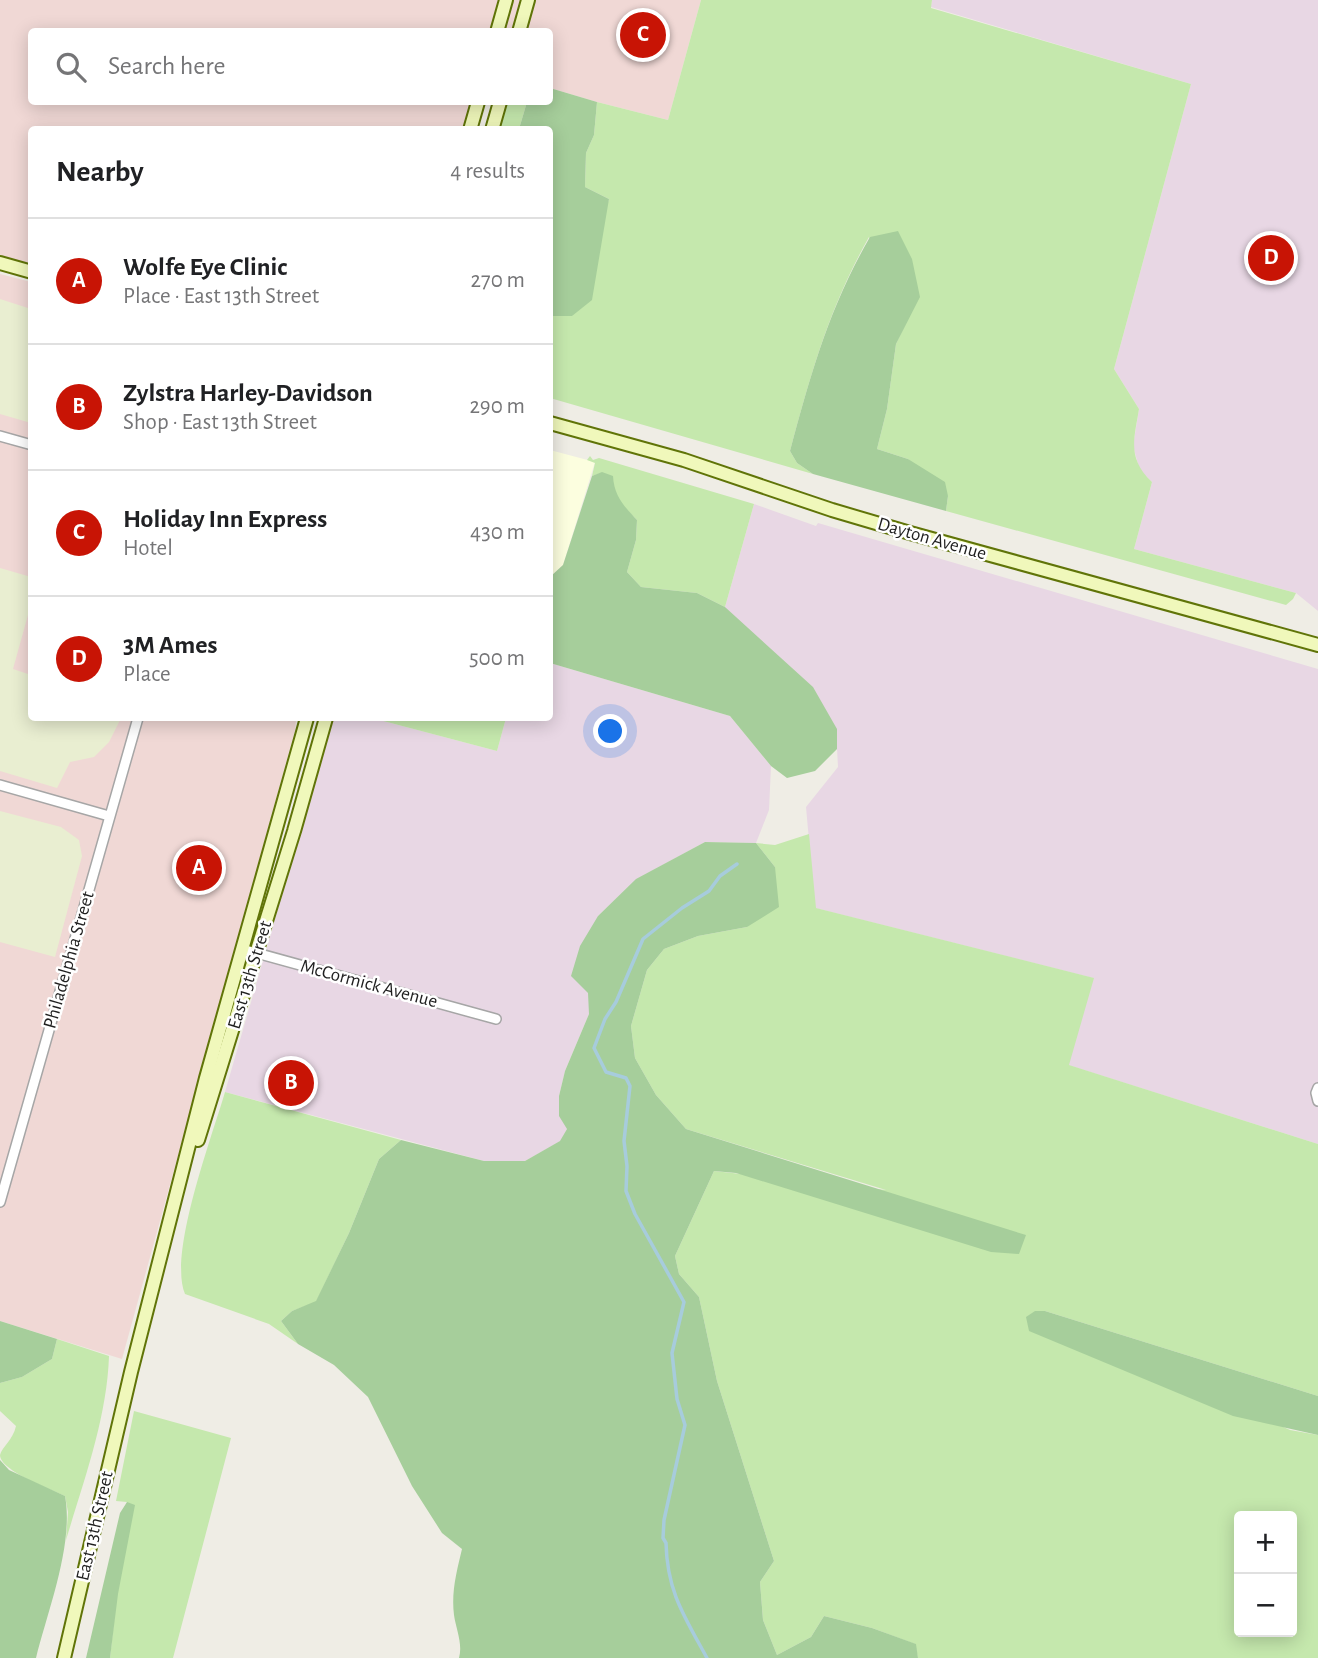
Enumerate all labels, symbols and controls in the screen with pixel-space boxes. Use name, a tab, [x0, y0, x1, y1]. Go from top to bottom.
pin: C	[620, 9, 666, 61]
search box	[28, 28, 553, 105]
icon: search	[52, 48, 90, 86]
text: Search here	[108, 53, 226, 79]
text: Nearby	[56, 157, 144, 187]
text: 4 results	[450, 160, 525, 183]
pin: D	[1248, 232, 1294, 284]
text: Wolfe Eye Clinic	[123, 254, 287, 280]
text: A	[72, 269, 86, 292]
text: 270 m	[471, 269, 525, 292]
text: Place · East 13th Street	[123, 285, 319, 308]
text: Zylstra Harley-Davidson	[123, 380, 373, 406]
text: B	[72, 395, 86, 418]
text: 290 m	[469, 395, 525, 418]
text: Shop · East 13th Street	[123, 411, 317, 434]
text: Holiday Inn Express	[123, 506, 327, 532]
street label: Dayton Avenue	[875, 514, 989, 564]
text: C	[73, 521, 85, 544]
text: 430 m	[470, 521, 525, 544]
text: Hotel	[123, 537, 173, 560]
text: 3M Ames	[123, 632, 218, 658]
text: D	[71, 647, 87, 670]
text: 500 m	[469, 647, 525, 670]
text: Place	[123, 663, 171, 686]
your location	[593, 714, 627, 748]
pin: A	[176, 842, 222, 894]
street label: Philadelphia Street	[40, 889, 98, 1031]
street label: East 13th Street	[225, 919, 275, 1031]
street label: McCormick Avenue	[298, 957, 440, 1011]
pin: B	[268, 1057, 314, 1109]
street label: East 13th Street	[73, 1469, 117, 1583]
map controls	[1234, 1511, 1297, 1637]
button: +	[1234, 1511, 1297, 1574]
button: −	[1234, 1574, 1297, 1637]

